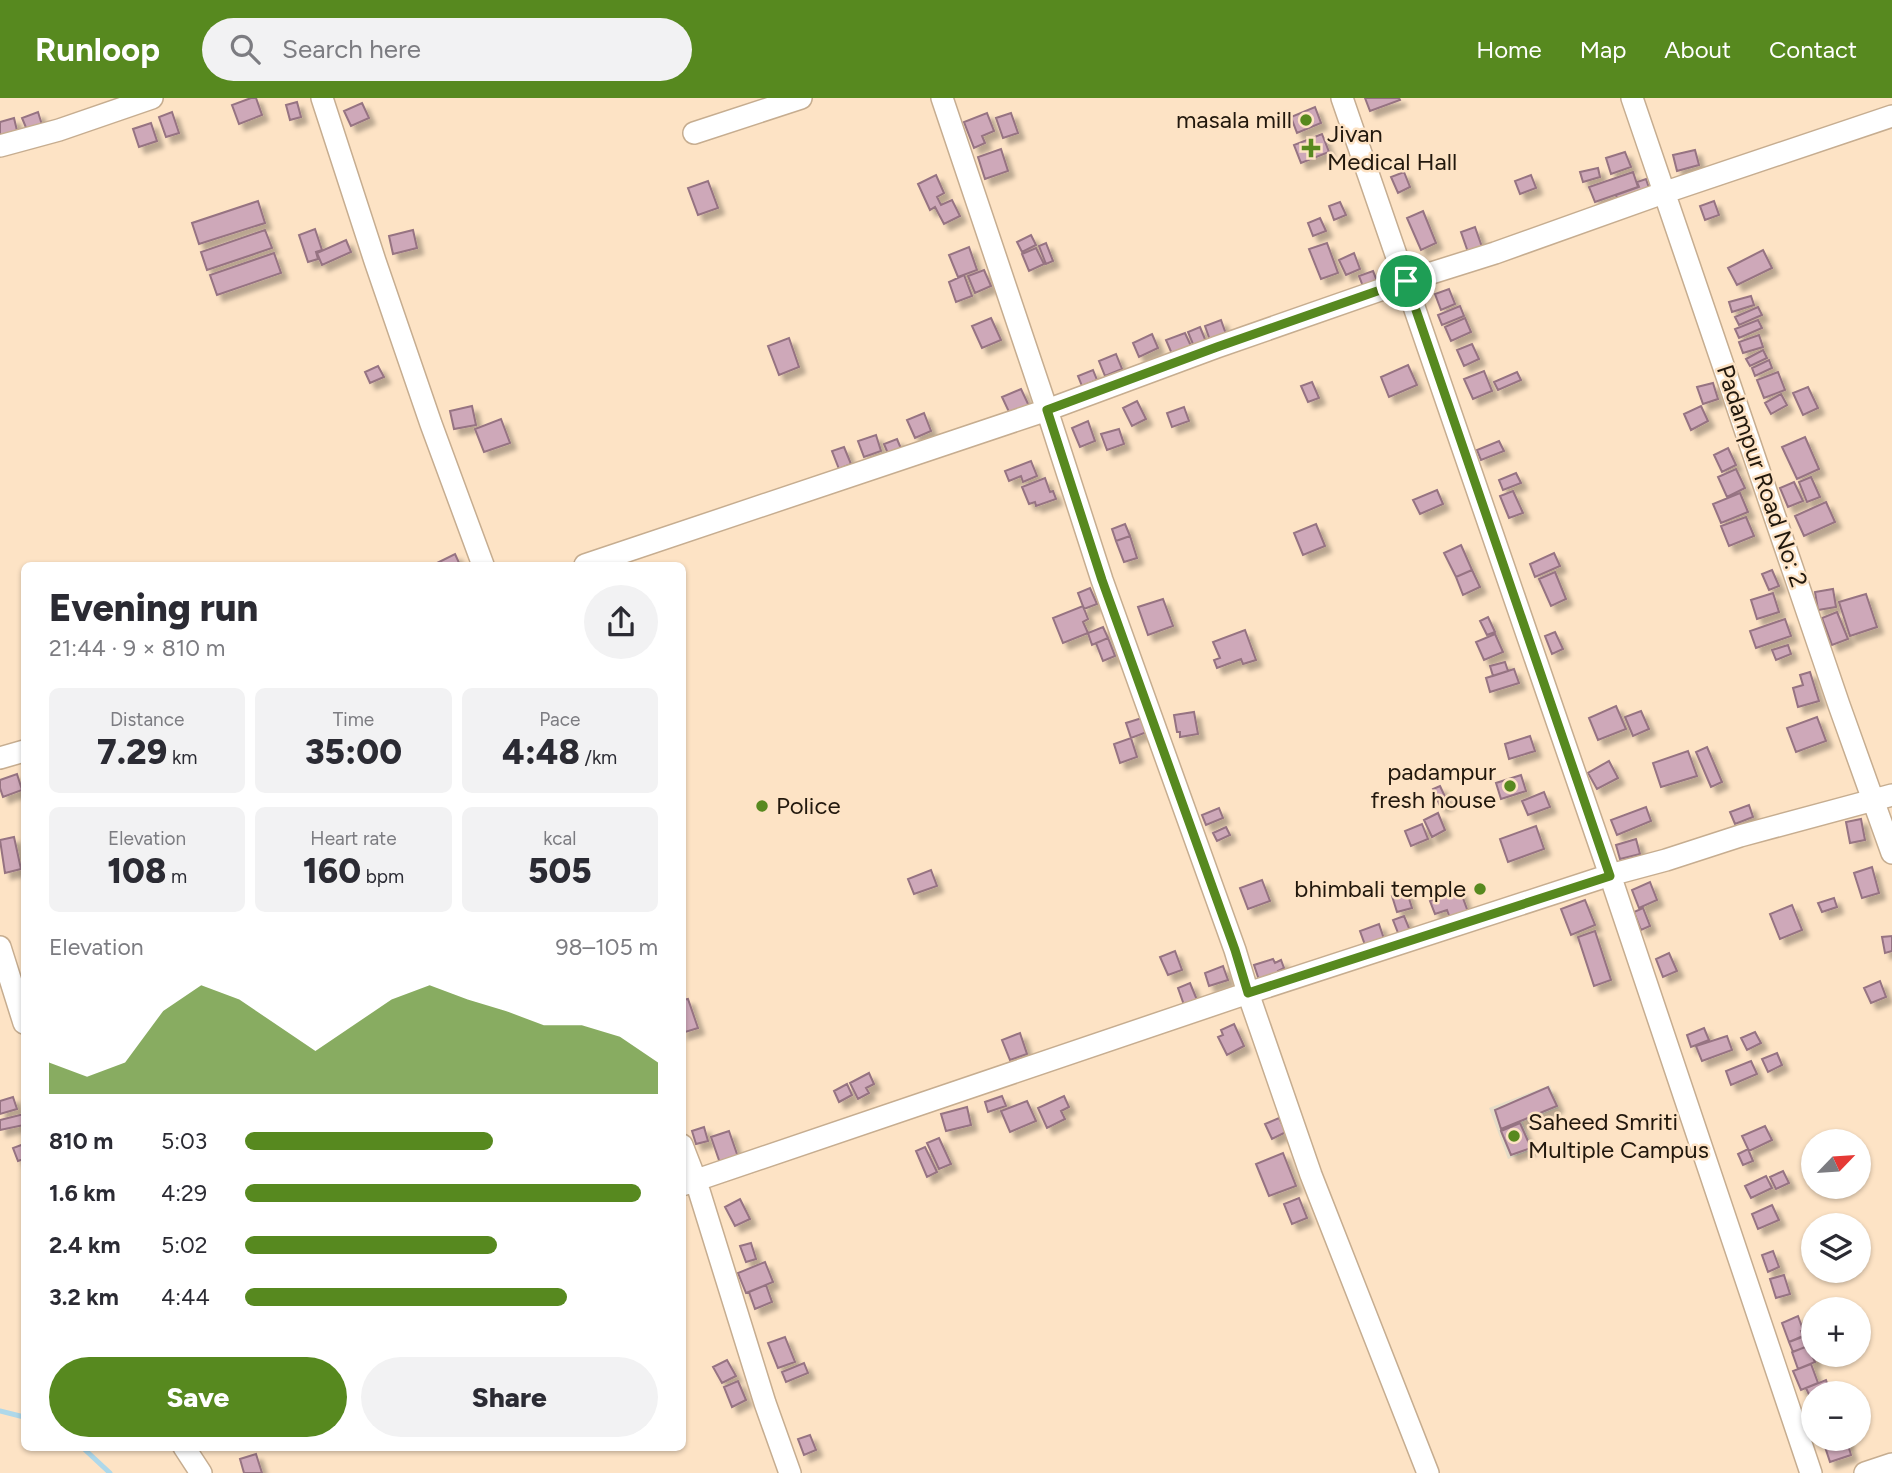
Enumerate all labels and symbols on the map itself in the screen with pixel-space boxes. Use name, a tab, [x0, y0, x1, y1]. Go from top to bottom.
place label: masala mill	[1176, 105, 1292, 134]
marker: masala mill	[1298, 112, 1314, 128]
place label: Jivan Medical Hall	[1327, 119, 1457, 176]
marker: Jivan Medical Hall	[1301, 138, 1321, 158]
pin	[1376, 251, 1436, 311]
street label: Padampur Road No: 2	[1711, 361, 1814, 591]
place label: padampur fresh house	[1370, 757, 1496, 814]
marker: padampur fresh house	[1502, 778, 1518, 794]
place label: Police	[776, 791, 841, 820]
marker: Police	[754, 798, 770, 814]
place label: bhimbali temple	[1294, 874, 1466, 903]
marker: bhimbali temple	[1472, 881, 1488, 897]
place label: Saheed Smriti Multiple Campus	[1528, 1107, 1709, 1164]
marker: Saheed Smriti Multiple Campus	[1506, 1128, 1522, 1144]
north arrow	[1801, 1129, 1871, 1199]

